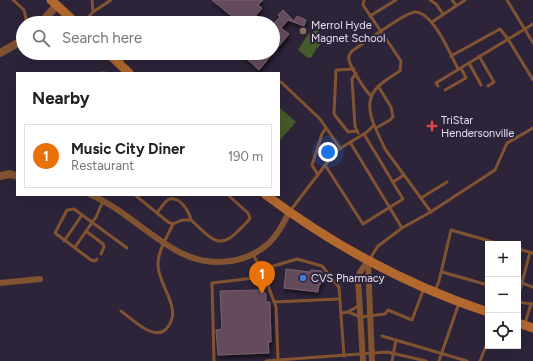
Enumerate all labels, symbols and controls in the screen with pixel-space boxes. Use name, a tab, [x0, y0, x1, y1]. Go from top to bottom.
search box	[16, 16, 280, 60]
place label: Merrol Hyde Magnet School	[311, 19, 385, 45]
marker: Merrol Hyde Magnet School	[298, 26, 308, 36]
icon: search	[30, 27, 52, 49]
text: Search here	[62, 29, 142, 47]
text: Nearby	[32, 88, 90, 108]
place label: TriStar Hendersonville	[441, 114, 514, 140]
marker: TriStar Hendersonville	[426, 120, 438, 132]
text: Music City Diner	[71, 140, 185, 158]
your location	[318, 142, 338, 162]
text: 1	[43, 149, 49, 164]
text: 190 m	[228, 149, 263, 164]
text: Restaurant	[71, 158, 134, 173]
map controls	[485, 241, 521, 349]
button: +	[485, 241, 521, 277]
pin: 1	[249, 261, 275, 294]
place label: CVS Pharmacy	[311, 272, 385, 285]
marker: CVS Pharmacy	[298, 273, 308, 283]
button: −	[485, 277, 521, 313]
button: locate	[485, 313, 521, 349]

